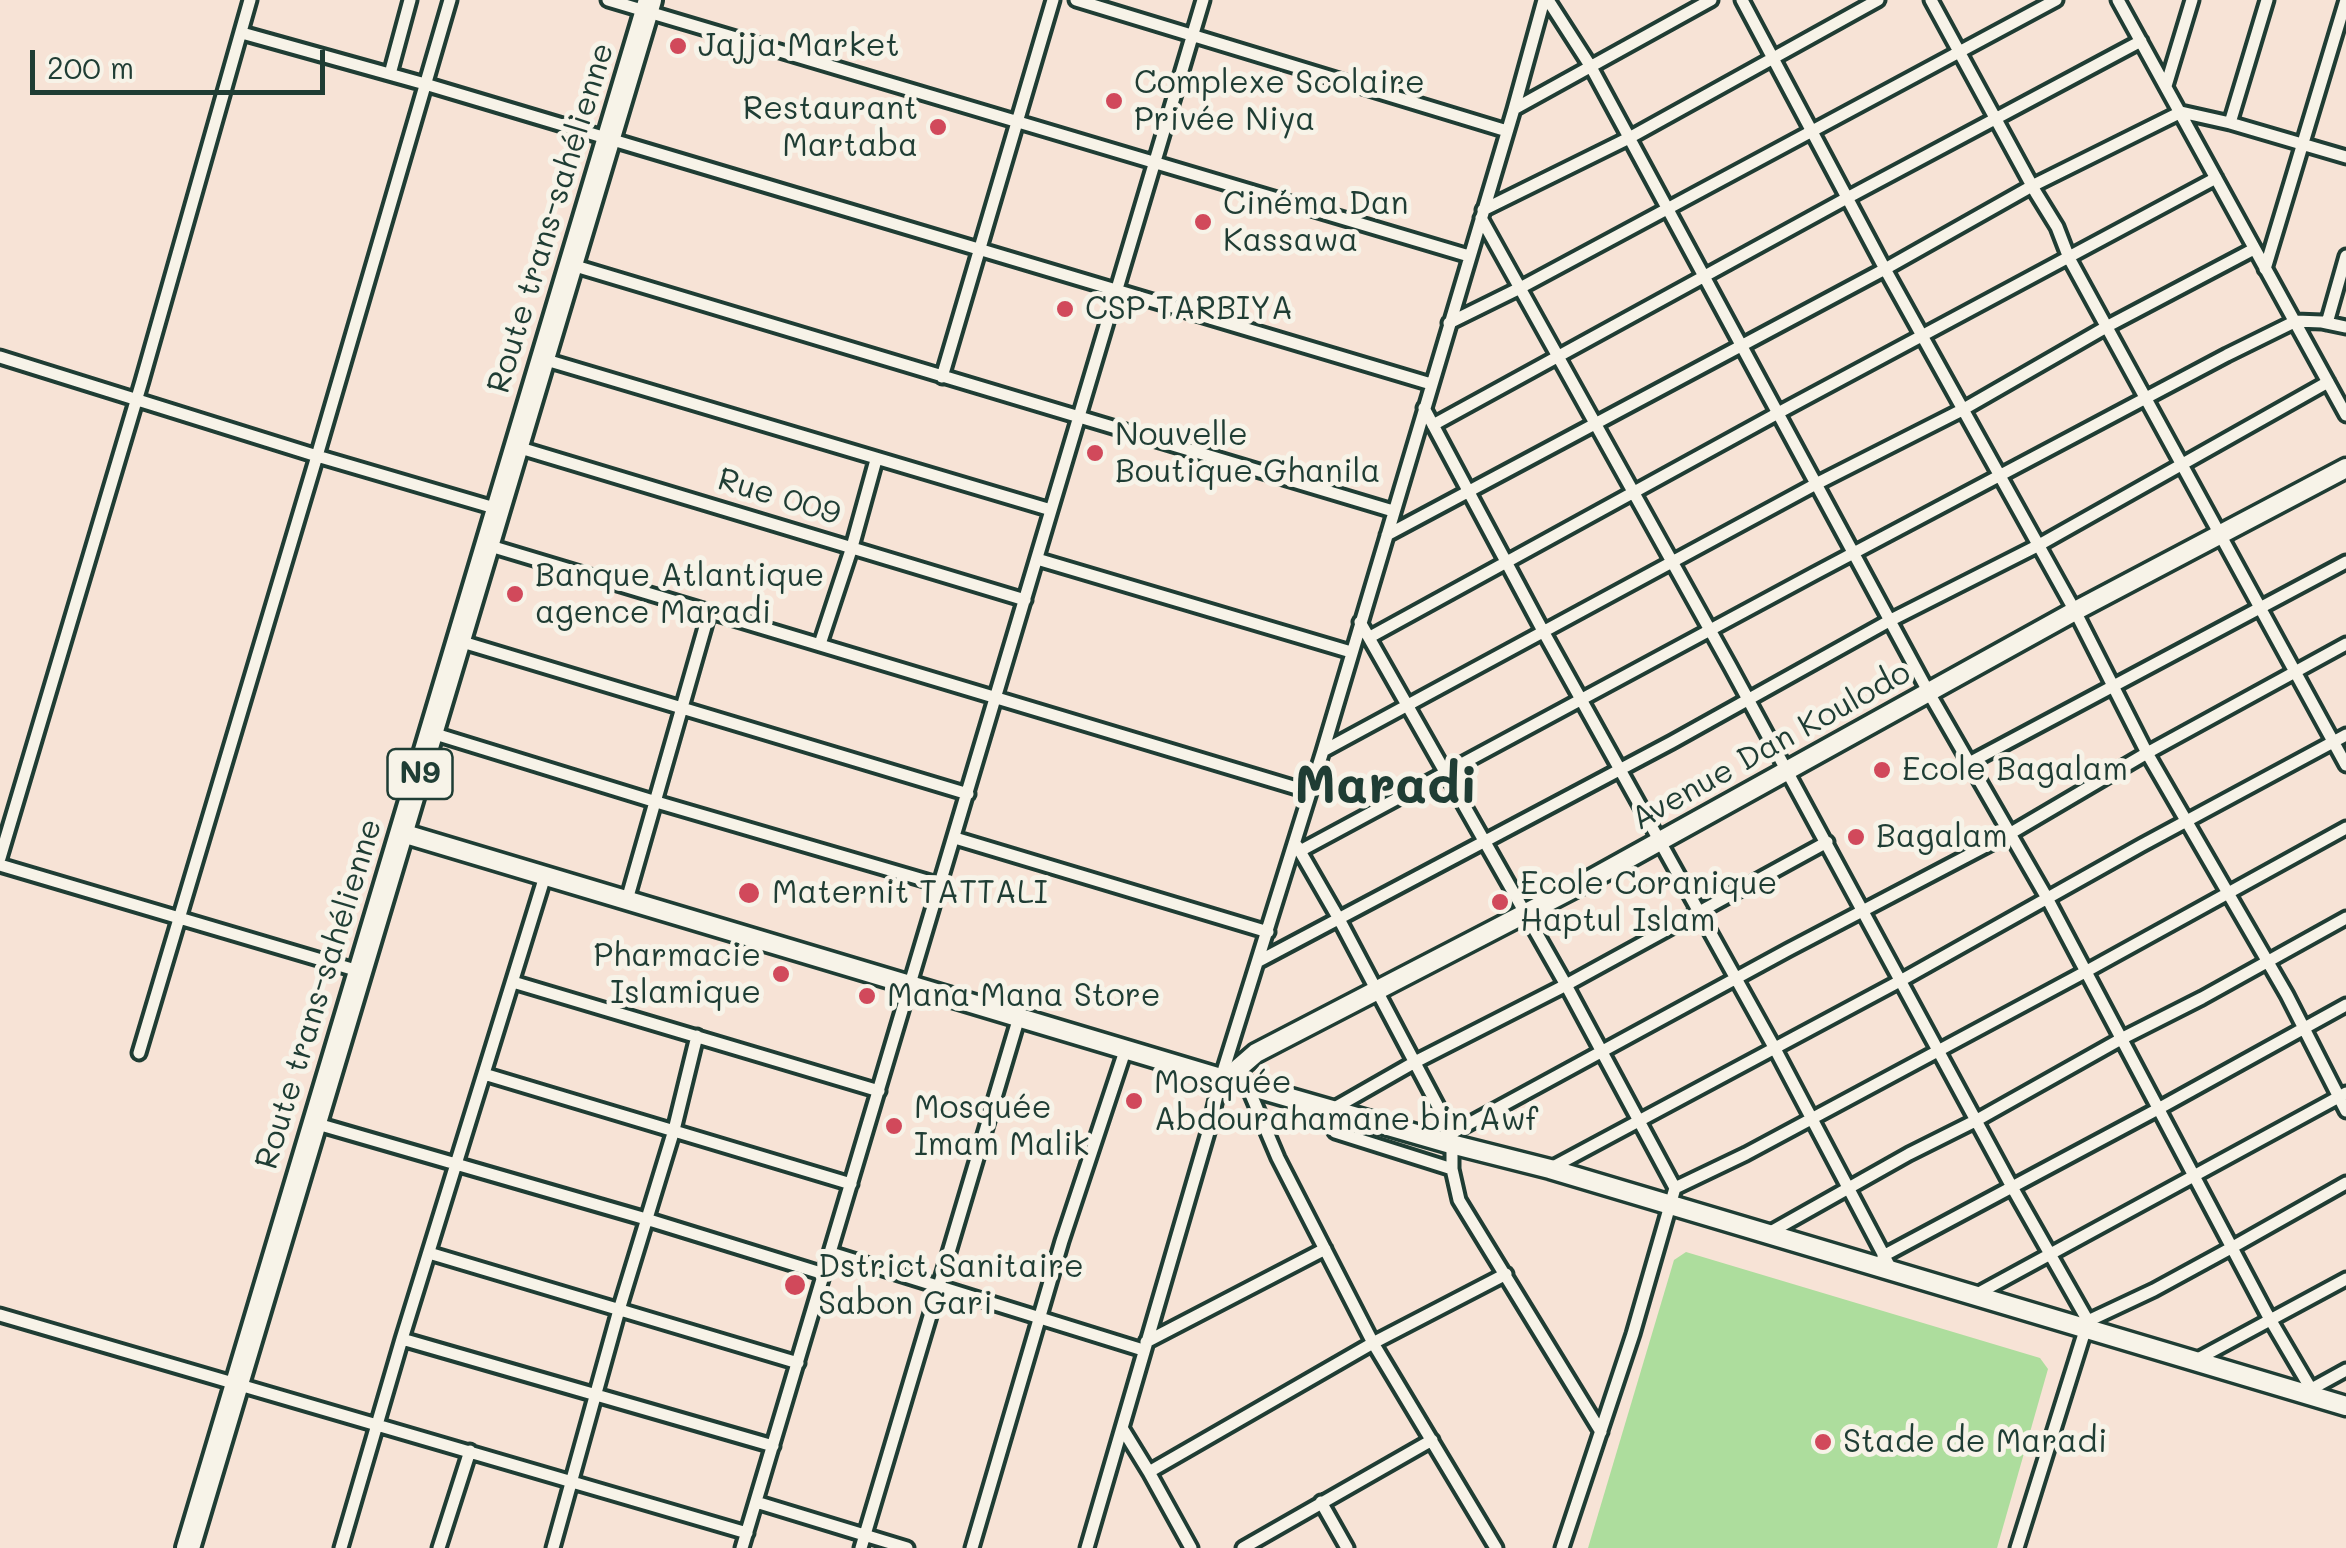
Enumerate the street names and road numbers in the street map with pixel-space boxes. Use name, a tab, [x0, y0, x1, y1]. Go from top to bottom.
street label: Route trans-sahélienne	[479, 38, 623, 398]
street label: Rue 009	[713, 460, 845, 534]
street label: Avenue Dan Koulodo	[1625, 653, 1917, 839]
road number: N9	[388, 749, 452, 799]
street label: Route trans-sahélienne	[247, 814, 391, 1174]

